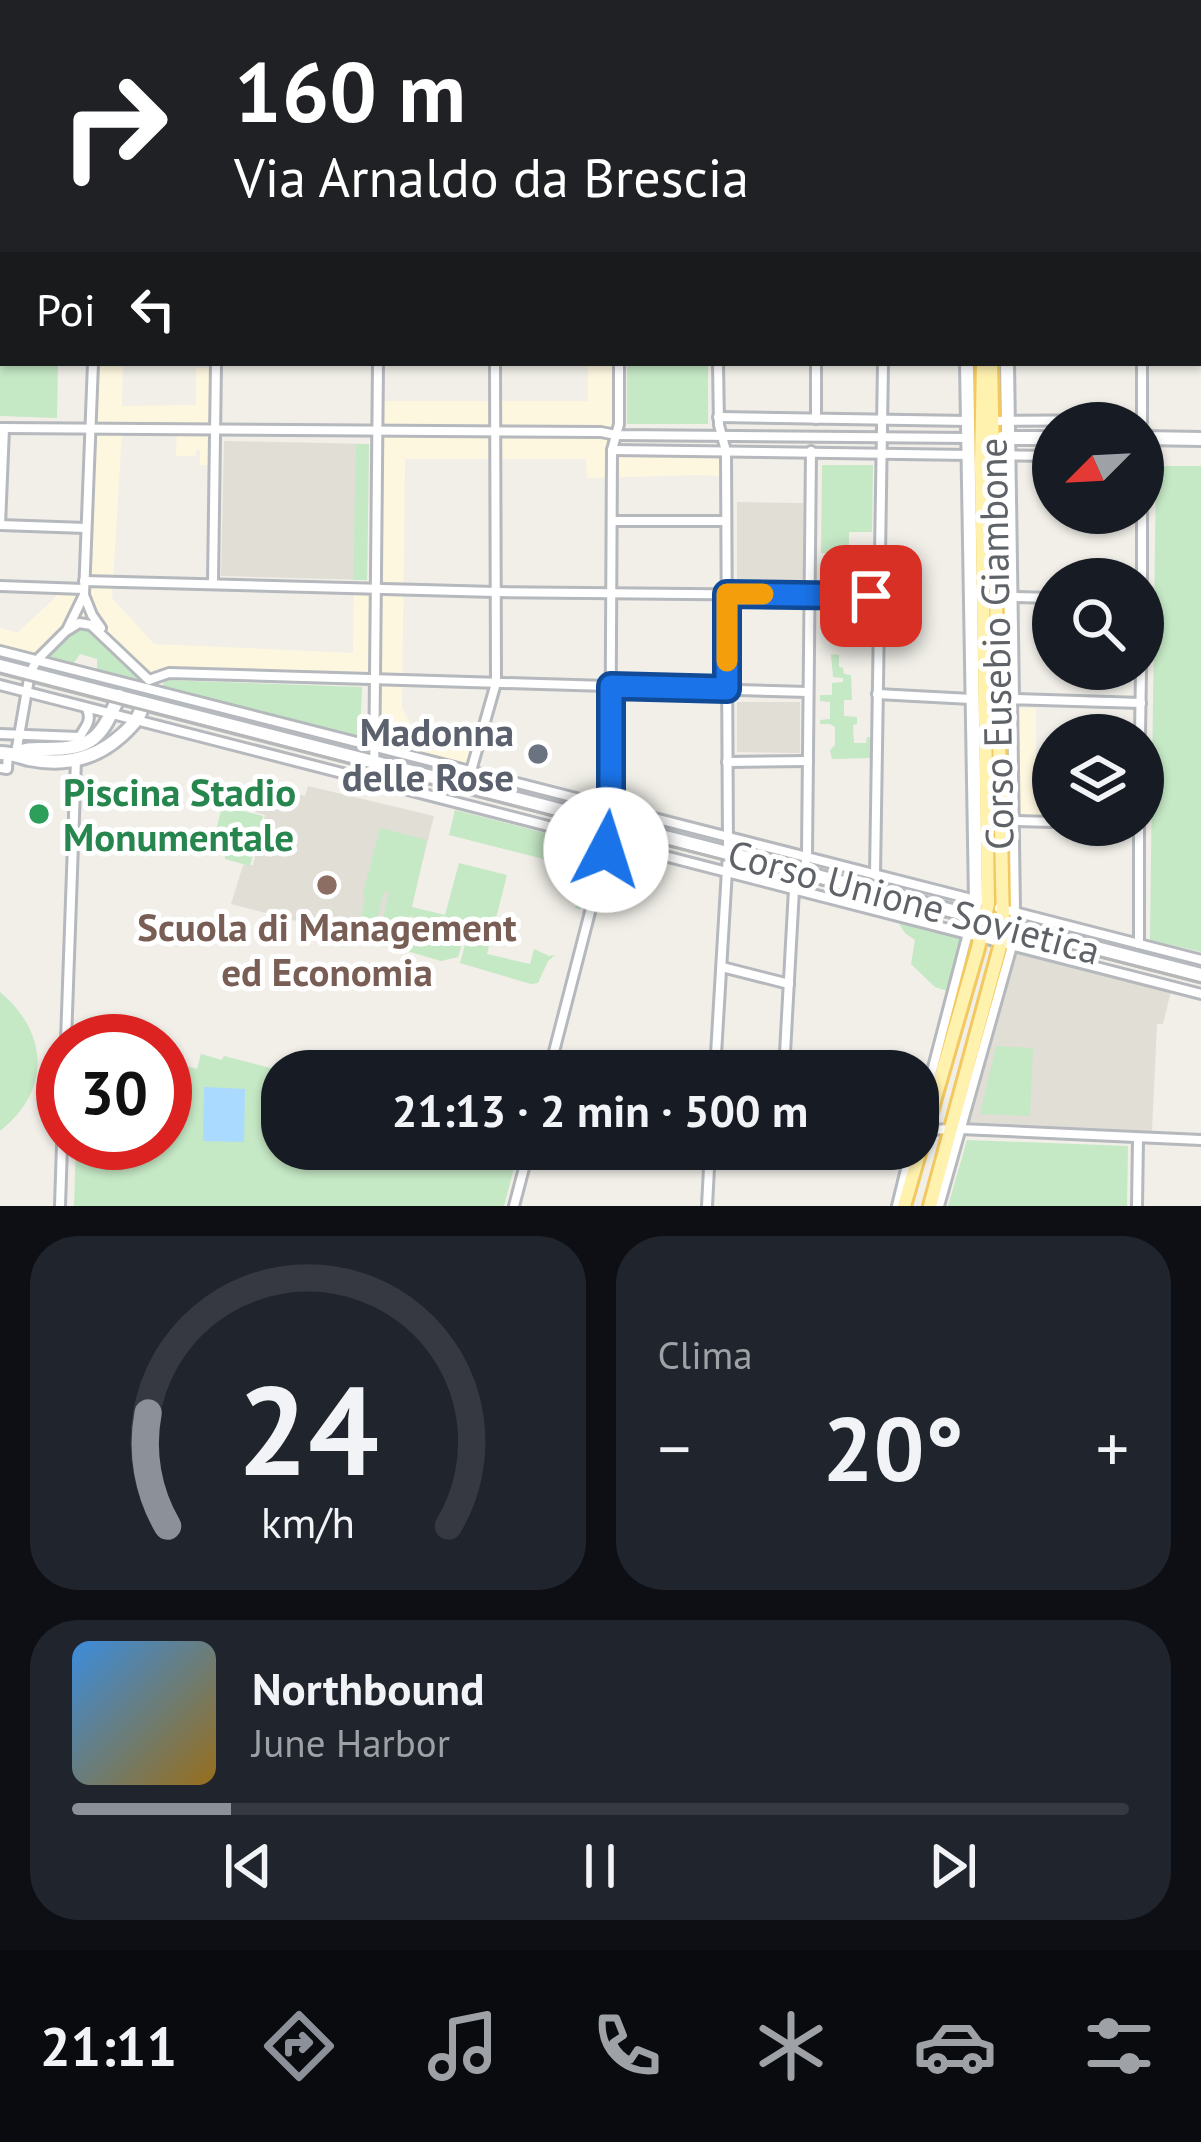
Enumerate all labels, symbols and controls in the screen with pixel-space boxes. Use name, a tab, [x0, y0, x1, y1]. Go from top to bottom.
text: 160 m	[234, 36, 466, 145]
icon: right	[36, 48, 192, 204]
text: Via Arnaldo da Brescia	[234, 142, 749, 212]
icon: left	[120, 276, 186, 342]
text: Poi	[36, 280, 96, 338]
north arrow	[1032, 402, 1164, 534]
map controls	[1032, 402, 1164, 846]
street label: Corso Eusebio Giambone	[966, 437, 1025, 851]
pin	[820, 545, 922, 647]
button: search	[1032, 558, 1164, 690]
icon: arrive	[838, 563, 904, 629]
place label: Madonna delle Rose	[342, 706, 514, 802]
button: layers	[1032, 714, 1164, 846]
marker: Madonna delle Rose	[525, 741, 551, 767]
place label: Piscina Stadio Monumentale	[63, 766, 296, 862]
position arrow	[543, 787, 669, 913]
marker: Piscina Stadio Monumentale	[26, 801, 52, 827]
street label: Corso Unione Sovietica	[722, 827, 1106, 976]
marker: Scuola di Management ed Economia	[314, 872, 340, 898]
place label: Scuola di Management ed Economia	[137, 901, 517, 997]
speed limit sign: 30	[36, 1014, 192, 1170]
text: 21:13 · 2 min · 500 m	[392, 1081, 808, 1139]
text: Clima	[658, 1329, 753, 1380]
text: 24	[237, 1348, 379, 1509]
text: 20°	[823, 1389, 964, 1506]
text: −	[658, 1405, 691, 1490]
text: +	[1096, 1405, 1129, 1490]
text: km/h	[261, 1494, 355, 1550]
text: Northbound	[252, 1659, 484, 1717]
text: June Harbor	[252, 1717, 450, 1768]
icon: previous	[215, 1833, 281, 1899]
icon: pause	[567, 1833, 633, 1899]
icon: next	[920, 1833, 986, 1899]
icon: directions	[257, 2004, 341, 2088]
icon: music	[421, 2004, 505, 2088]
icon: phone	[585, 2004, 669, 2088]
icon: climate	[749, 2004, 833, 2088]
icon: car	[913, 2004, 997, 2088]
icon: filters	[1077, 2004, 1161, 2088]
text: 21:11	[40, 2011, 177, 2081]

